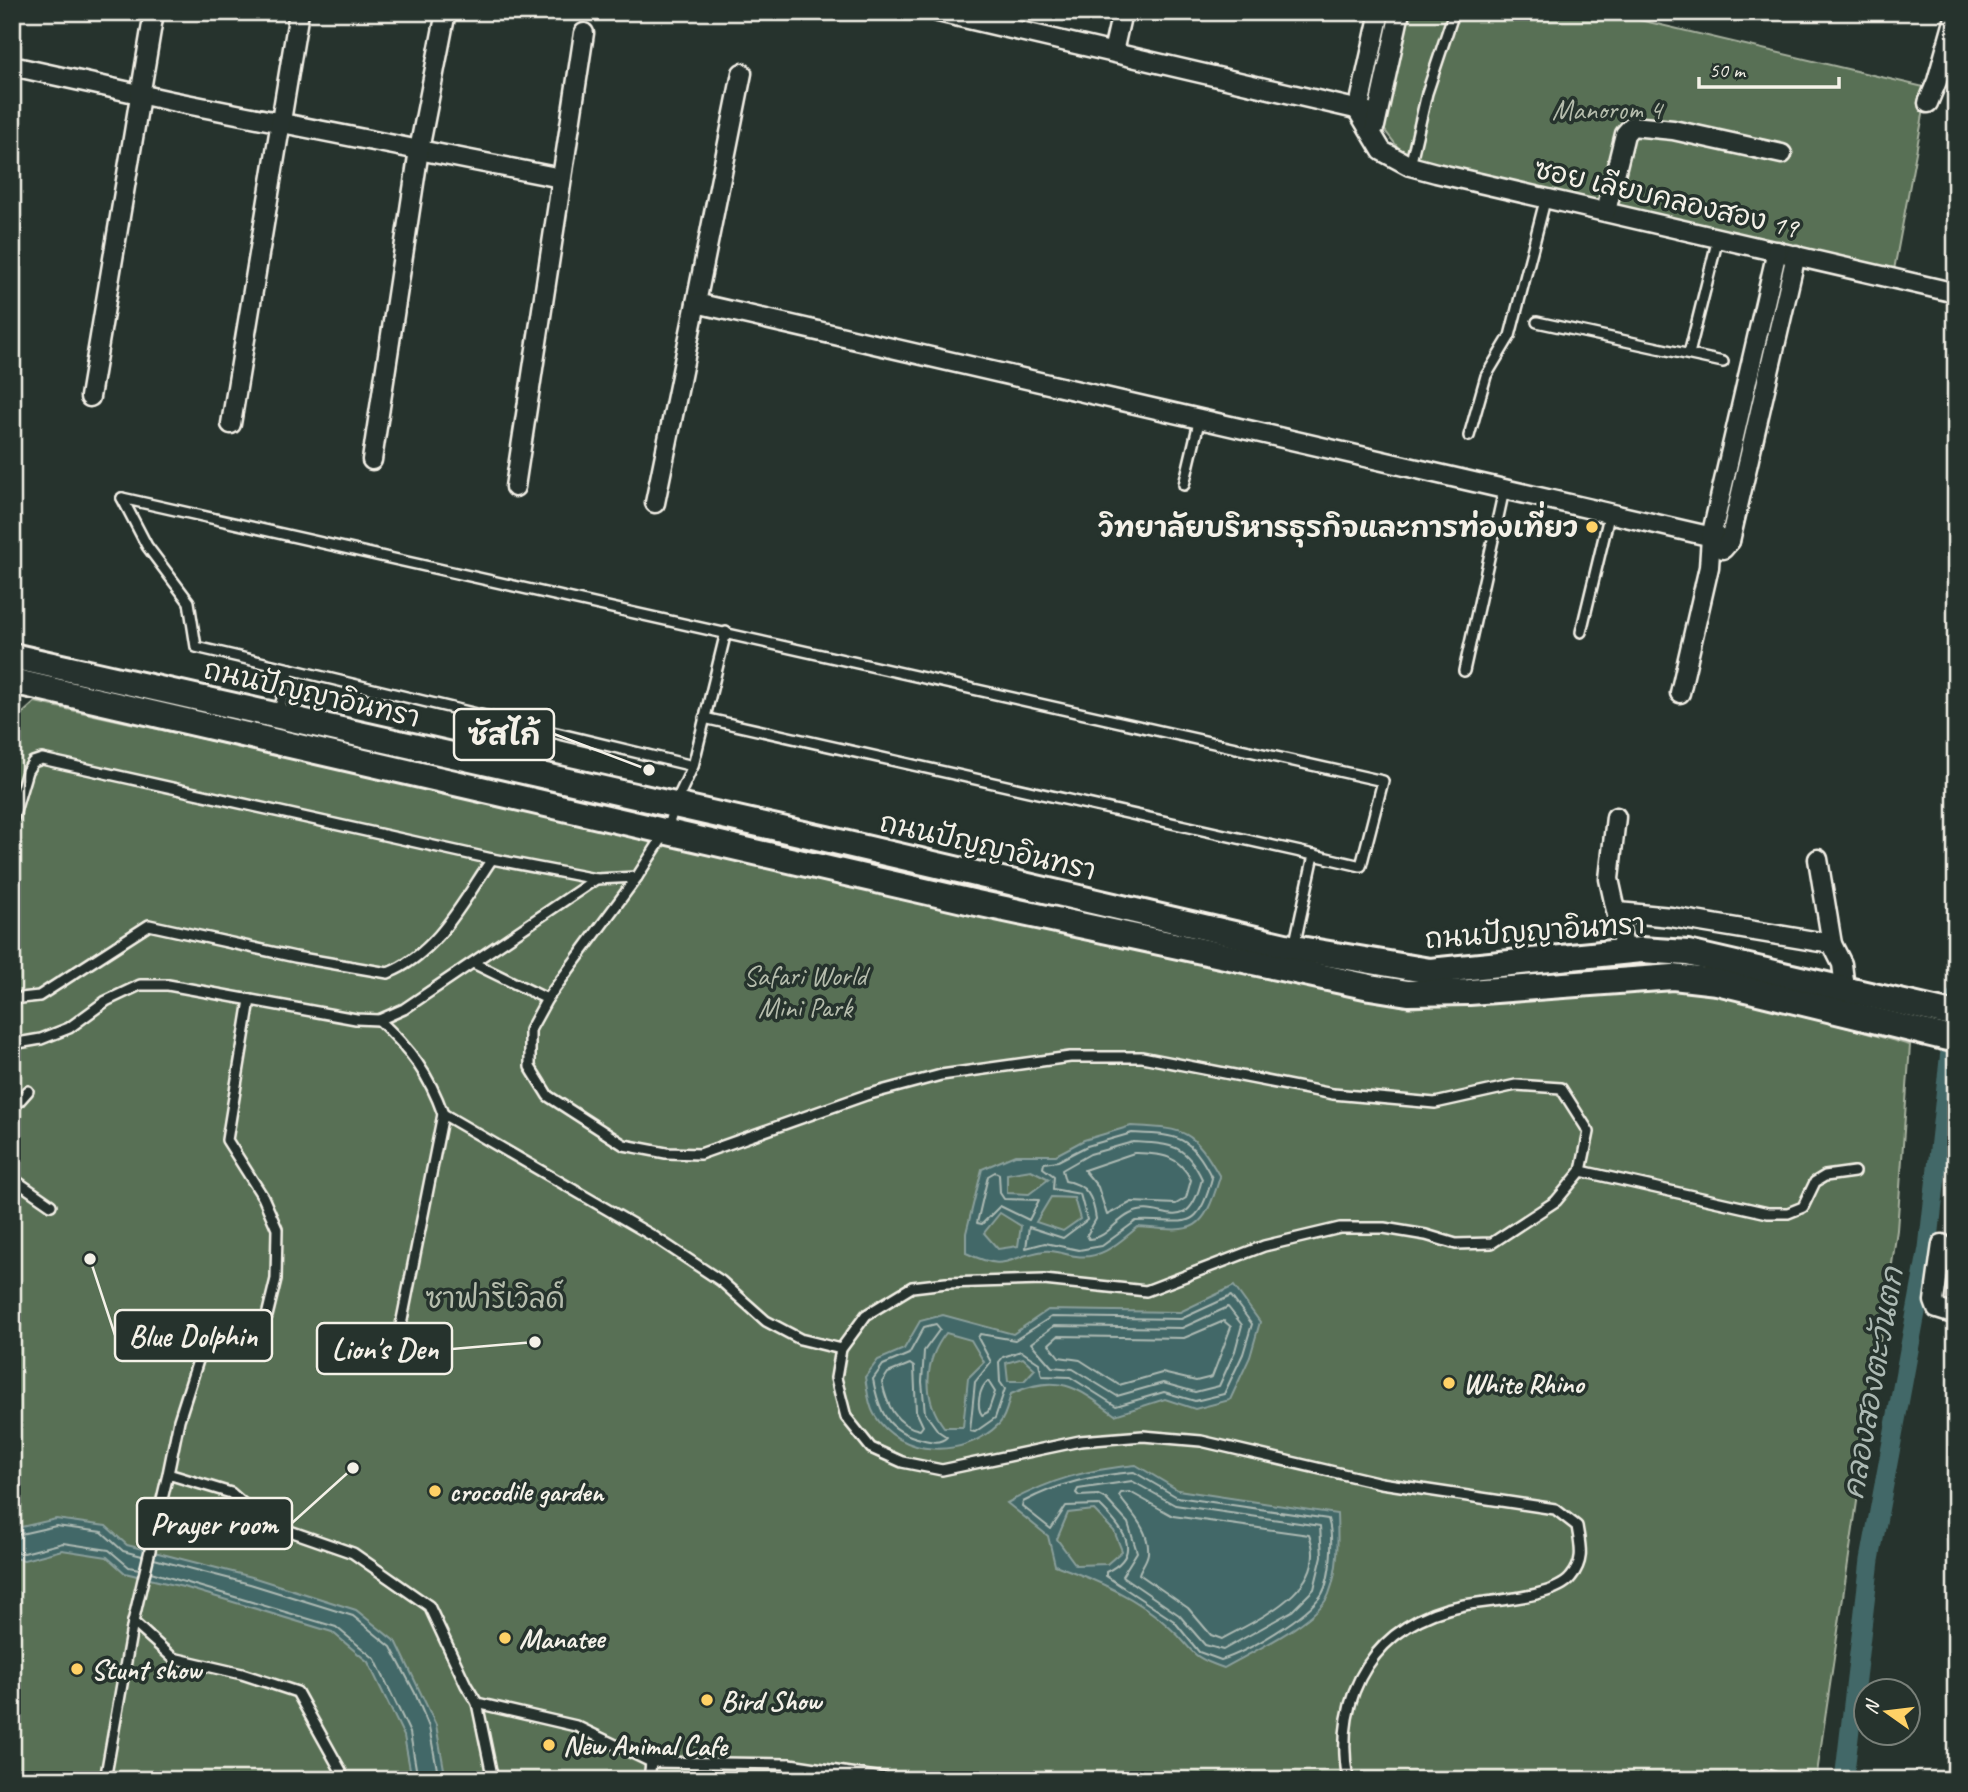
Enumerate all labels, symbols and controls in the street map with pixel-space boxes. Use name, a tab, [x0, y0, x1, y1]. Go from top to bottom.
scale bar	[1699, 46, 1839, 90]
text: 50 m	[1709, 57, 1747, 83]
park label: Manorom 4	[1552, 92, 1664, 127]
street label: ซอย เลียบคลองสอง 19	[1531, 151, 1803, 246]
place label: วิทยาลัยบริหารธุรกิจและการท่องเที่ยว	[1098, 501, 1578, 548]
marker: วิทยาลัยบริหารธุรกิจและการท่องเที่ยว	[1584, 519, 1600, 535]
street label: ถนนปัญญาอินทรา	[201, 651, 423, 735]
callout: ซัสไก้	[454, 709, 554, 760]
text: ซัสไก้	[468, 715, 541, 754]
street label: ถนนปัญญาอินทรา	[877, 804, 1099, 888]
street label: ถนนปัญญาอินทรา	[1424, 906, 1646, 956]
park label: Safari World Mini Park	[744, 958, 870, 1025]
water label: คลองสองตะวันตก	[1834, 1263, 1912, 1502]
park label: ซาฟารีเวิลด์	[425, 1279, 565, 1316]
callout: Blue Dolphin	[115, 1310, 272, 1361]
text: Blue Dolphin	[129, 1317, 259, 1355]
callout: Lion's Den	[317, 1323, 452, 1374]
text: Lion's Den	[332, 1330, 440, 1368]
place label: White Rhino	[1463, 1366, 1585, 1401]
marker: White Rhino	[1441, 1375, 1457, 1391]
place label: crocodile garden	[449, 1474, 605, 1509]
marker: crocodile garden	[427, 1483, 443, 1499]
callout: Prayer room	[137, 1498, 292, 1549]
text: Prayer room	[150, 1505, 279, 1544]
place label: Manatee	[519, 1621, 607, 1656]
marker: Manatee	[497, 1630, 513, 1646]
place label: Stunt show	[91, 1652, 204, 1687]
marker: Stunt show	[69, 1661, 85, 1677]
north arrow	[1853, 1676, 1923, 1746]
place label: Bird Show	[721, 1683, 823, 1718]
marker: Bird Show	[699, 1692, 715, 1708]
text: N	[1858, 1696, 1885, 1717]
place label: New Animal Cafe	[563, 1728, 730, 1763]
marker: New Animal Cafe	[541, 1737, 557, 1753]

